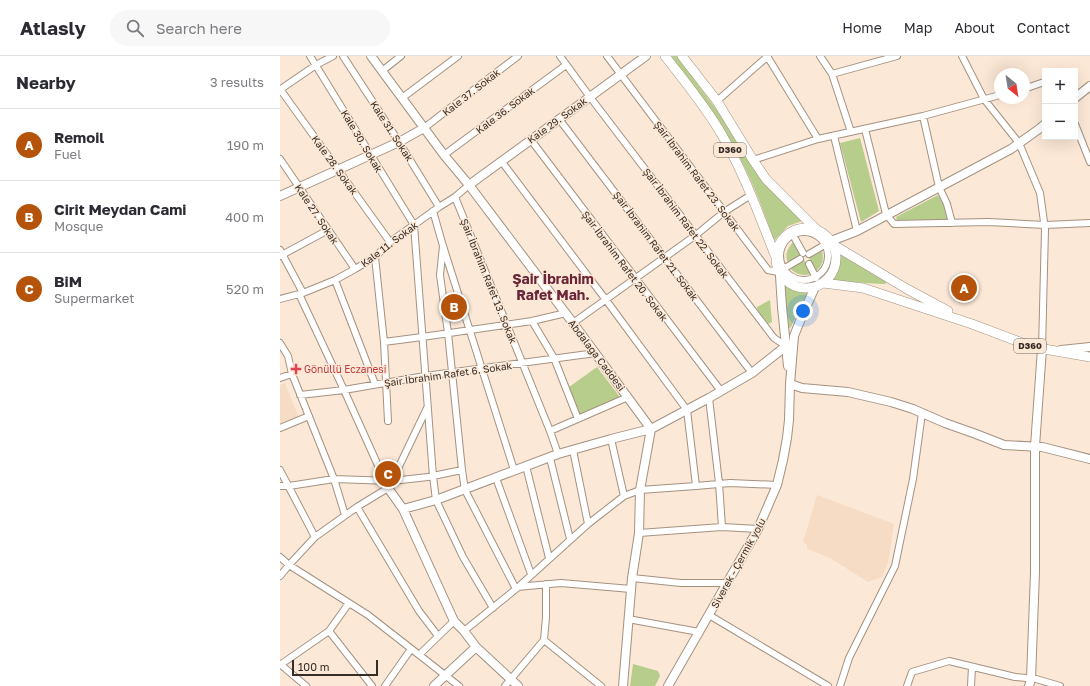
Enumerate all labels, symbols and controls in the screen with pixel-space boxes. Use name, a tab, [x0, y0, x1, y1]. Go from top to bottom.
search box	[110, 10, 390, 46]
text: Atlasly	[20, 16, 86, 39]
icon: search	[124, 17, 146, 39]
text: Search here	[156, 19, 242, 37]
text: Home	[842, 19, 882, 36]
text: Map	[904, 19, 932, 36]
text: About	[954, 19, 995, 36]
text: Contact	[1017, 19, 1070, 36]
street label: Kale 37. Sokak	[440, 66, 502, 118]
north arrow	[994, 68, 1030, 104]
map controls	[1042, 68, 1078, 140]
button: +	[1042, 68, 1078, 104]
text: Nearby	[16, 72, 76, 93]
text: 3 results	[210, 74, 264, 90]
street label: Kale 36. Sokak	[473, 84, 537, 136]
street label: Kale 29. Sokak	[525, 94, 589, 146]
street label: Kale 31. Sokak	[368, 99, 416, 164]
button: −	[1042, 104, 1078, 140]
street label: Kale 30. Sokak	[339, 108, 386, 175]
street label: Şair İbrahim Rafet 23. Sokak	[652, 118, 743, 234]
text: Remoil	[54, 128, 104, 146]
street label: Kale 28. Sokak	[309, 133, 361, 197]
text: A	[24, 137, 34, 153]
text: 190 m	[227, 137, 264, 153]
road number: D360	[714, 143, 746, 157]
text: Fuel	[54, 146, 81, 162]
street label: Şair İbrahim Rafet 22. Sokak	[641, 165, 732, 281]
street label: Kale 27. Sokak	[293, 182, 342, 247]
street label: Şair İbrahim Rafet 21. Sokak	[611, 188, 702, 303]
text: Cirit Meydan Cami	[54, 200, 186, 218]
street label: Şair İbrahim Rafet 20. Sokak	[580, 208, 671, 324]
text: B	[24, 209, 34, 225]
text: 400 m	[225, 209, 264, 225]
street label: Şair İbrahim Rafet 13. Sokak	[458, 216, 521, 346]
text: Mosque	[54, 218, 103, 234]
street label: Kale 11. Sokak	[358, 218, 420, 269]
district label: Şair İbrahim Rafet Mah.	[512, 270, 594, 303]
text: BiM	[54, 272, 82, 290]
pin: A	[951, 273, 977, 303]
text: C	[24, 281, 34, 297]
text: 520 m	[226, 281, 264, 297]
text: Supermarket	[54, 290, 135, 306]
pin: B	[441, 292, 467, 322]
your location	[793, 301, 813, 321]
street label: Abdalağa Caddesi	[566, 317, 628, 393]
road number: D360	[1014, 339, 1046, 353]
street label: Şair İbrahim Rafet 6. Sokak	[383, 358, 513, 389]
place label: Gönüllü Eczanesi	[304, 363, 386, 375]
marker: Gönüllü Eczanesi	[291, 364, 301, 374]
pin: C	[375, 459, 401, 489]
street label: Siverek - Çermik yolu	[708, 516, 768, 610]
scale bar	[292, 658, 378, 677]
text: 100 m	[298, 660, 329, 673]

